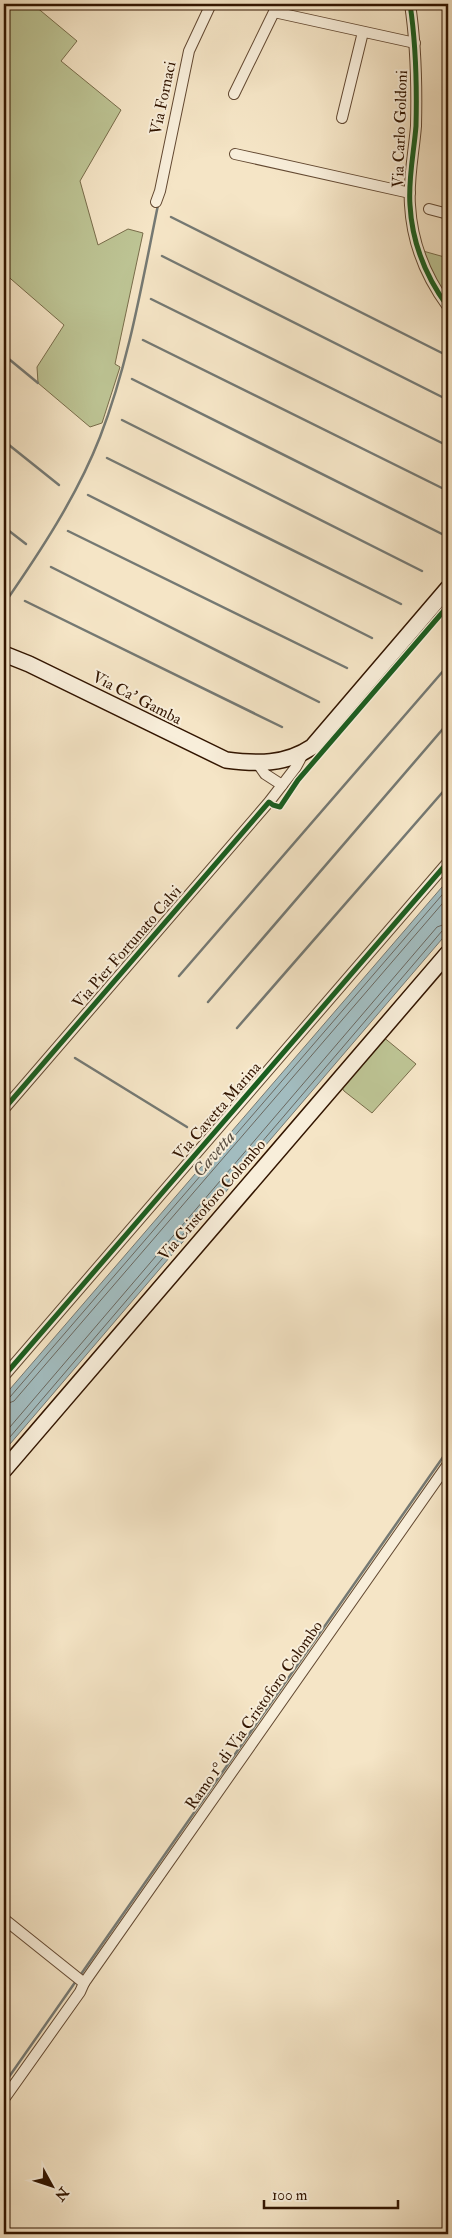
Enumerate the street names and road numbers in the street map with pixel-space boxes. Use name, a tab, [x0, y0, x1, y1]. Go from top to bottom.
street label: Via Fornaci	[145, 60, 181, 136]
street label: Via Carlo Goldoni	[388, 70, 412, 188]
street label: Via Ca' Gamba	[89, 667, 186, 729]
street label: Via Pier Fortunato Calvi	[68, 882, 186, 1012]
street label: Via Cavetta Marina	[169, 1058, 265, 1164]
street label: Via Cristoforo Colombo	[154, 1135, 270, 1265]
street label: Ramo 1° di Via Cristoforo Colombo	[181, 1616, 327, 1813]

